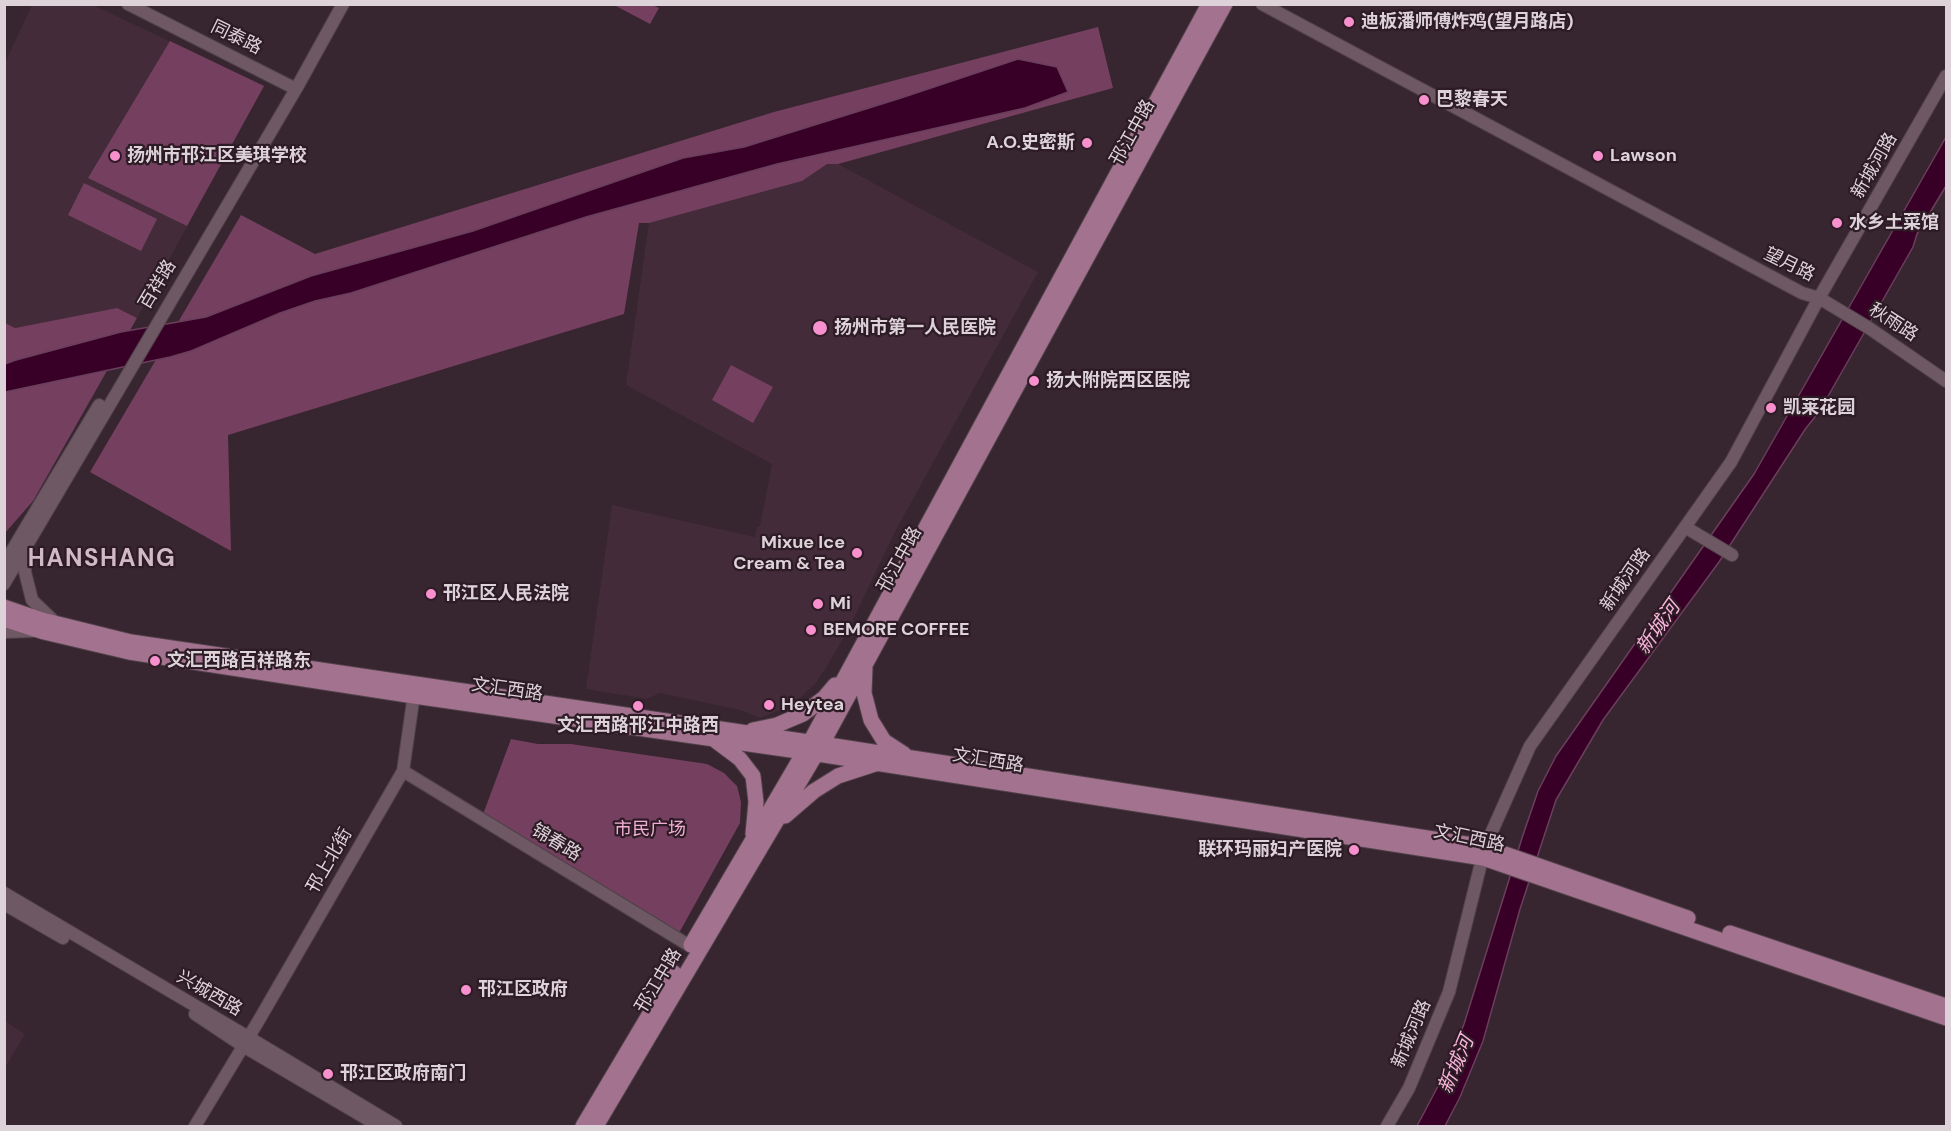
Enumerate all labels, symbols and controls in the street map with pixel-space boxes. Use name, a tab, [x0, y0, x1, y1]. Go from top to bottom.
place label: 迪板潘师傅炸鸡(望月路店)	[1361, 11, 1574, 33]
marker: 迪板潘师傅炸鸡(望月路店)	[1342, 15, 1356, 29]
street label: 同泰路	[207, 16, 265, 60]
place label: 巴黎春天	[1436, 89, 1508, 111]
marker: 巴黎春天	[1417, 93, 1431, 107]
street label: 邗江中路	[1106, 96, 1160, 170]
street label: 新城河路	[1848, 129, 1902, 203]
place label: A.O.史密斯	[986, 132, 1075, 154]
marker: A.O.史密斯	[1080, 136, 1094, 150]
place label: 扬州市邗江区美琪学校	[127, 145, 307, 167]
place label: Lawson	[1610, 145, 1677, 167]
marker: 扬州市邗江区美琪学校	[108, 149, 122, 163]
marker: Lawson	[1591, 149, 1605, 163]
place label: 水乡土菜馆	[1849, 212, 1939, 234]
marker: 水乡土菜馆	[1830, 216, 1844, 230]
street label: 望月路	[1760, 243, 1818, 287]
street label: 百祥路	[135, 256, 181, 314]
street label: 秋雨路	[1864, 299, 1922, 347]
place label: 扬州市第一人民医院	[834, 317, 996, 339]
marker: 扬州市第一人民医院	[811, 319, 829, 337]
place label: 扬大附院西区医院	[1046, 370, 1190, 392]
marker: 扬大附院西区医院	[1027, 374, 1041, 388]
place label: 凯莱花园	[1783, 397, 1855, 419]
marker: 凯莱花园	[1764, 401, 1778, 415]
street label: 邗江中路	[873, 523, 927, 597]
place label: Mixue Ice Cream & Tea	[733, 532, 845, 574]
street label: 新城河路	[1597, 544, 1655, 616]
district label: HANSHANG	[28, 546, 176, 574]
marker: Mixue Ice Cream & Tea	[850, 546, 864, 560]
place label: 邗江区人民法院	[443, 583, 569, 605]
marker: 邗江区人民法院	[424, 587, 438, 601]
place label: Mi	[830, 593, 851, 615]
marker: Mi	[811, 597, 825, 611]
water label: 新城河	[1632, 597, 1686, 659]
place label: BEMORE COFFEE	[823, 619, 970, 641]
marker: BEMORE COFFEE	[804, 623, 818, 637]
place label: 文汇西路百祥路东	[167, 650, 311, 672]
marker: 文汇西路百祥路东	[148, 654, 162, 668]
street label: 文汇西路	[470, 674, 544, 706]
place label: Heytea	[781, 694, 844, 716]
marker: Heytea	[762, 698, 776, 712]
marker: 文汇西路邗江中路西	[631, 699, 645, 713]
place label: 文汇西路邗江中路西	[557, 715, 719, 737]
street label: 文汇西路	[951, 745, 1025, 777]
park label: 市民广场	[614, 819, 686, 841]
street label: 锦春路	[527, 820, 585, 866]
street label: 文汇西路	[1432, 821, 1506, 857]
street label: 邗上北街	[303, 824, 357, 898]
place label: 联环玛丽妇产医院	[1198, 839, 1342, 861]
marker: 联环玛丽妇产医院	[1347, 843, 1361, 857]
street label: 邗江中路	[631, 945, 687, 1017]
street label: 兴城西路	[172, 967, 246, 1021]
place label: 邗江区政府	[478, 979, 568, 1001]
marker: 邗江区政府	[459, 983, 473, 997]
street label: 新城河路	[1388, 997, 1436, 1071]
water label: 新城河	[1434, 1033, 1480, 1097]
place label: 邗江区政府南门	[340, 1063, 466, 1085]
marker: 邗江区政府南门	[321, 1067, 335, 1081]

